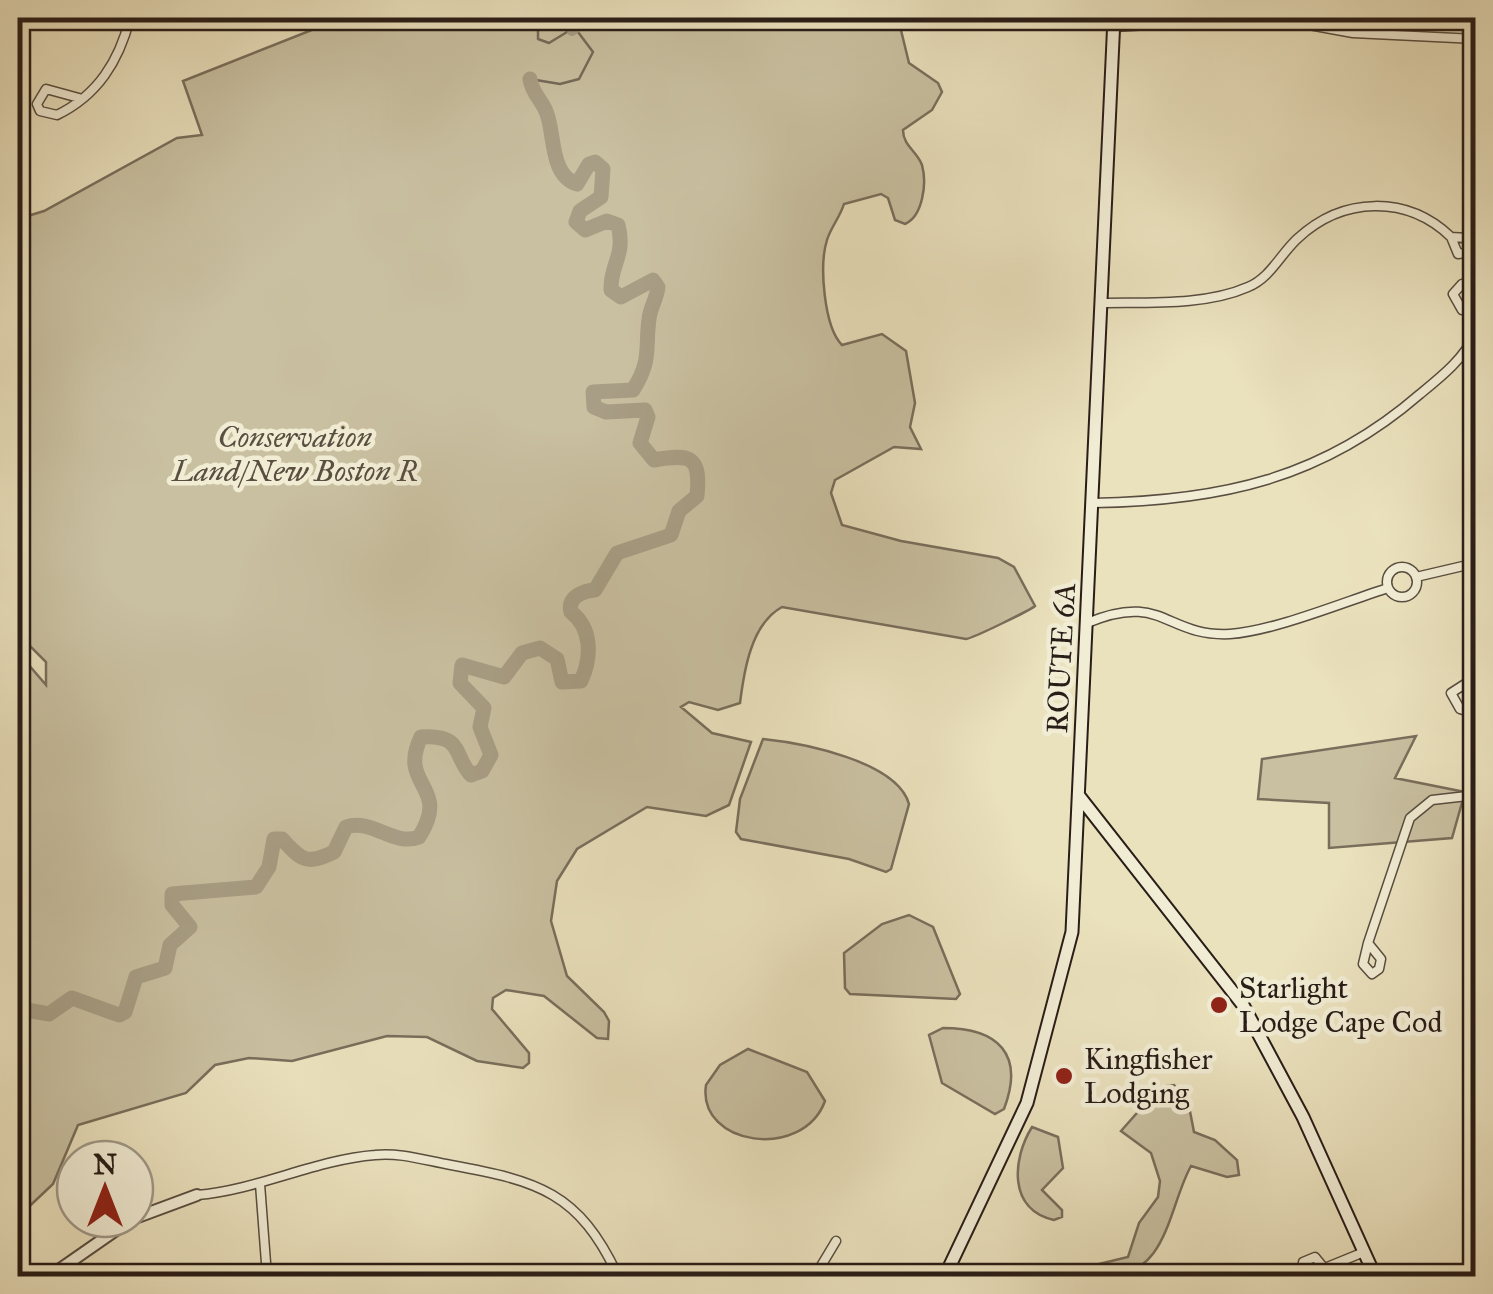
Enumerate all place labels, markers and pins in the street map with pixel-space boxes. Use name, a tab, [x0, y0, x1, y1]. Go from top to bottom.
place label: Starlight Lodge Cape Cod	[1239, 970, 1442, 1040]
marker: Starlight Lodge Cape Cod	[1208, 994, 1230, 1016]
place label: Kingfisher Lodging	[1084, 1041, 1213, 1111]
marker: Kingfisher Lodging	[1053, 1065, 1075, 1087]

